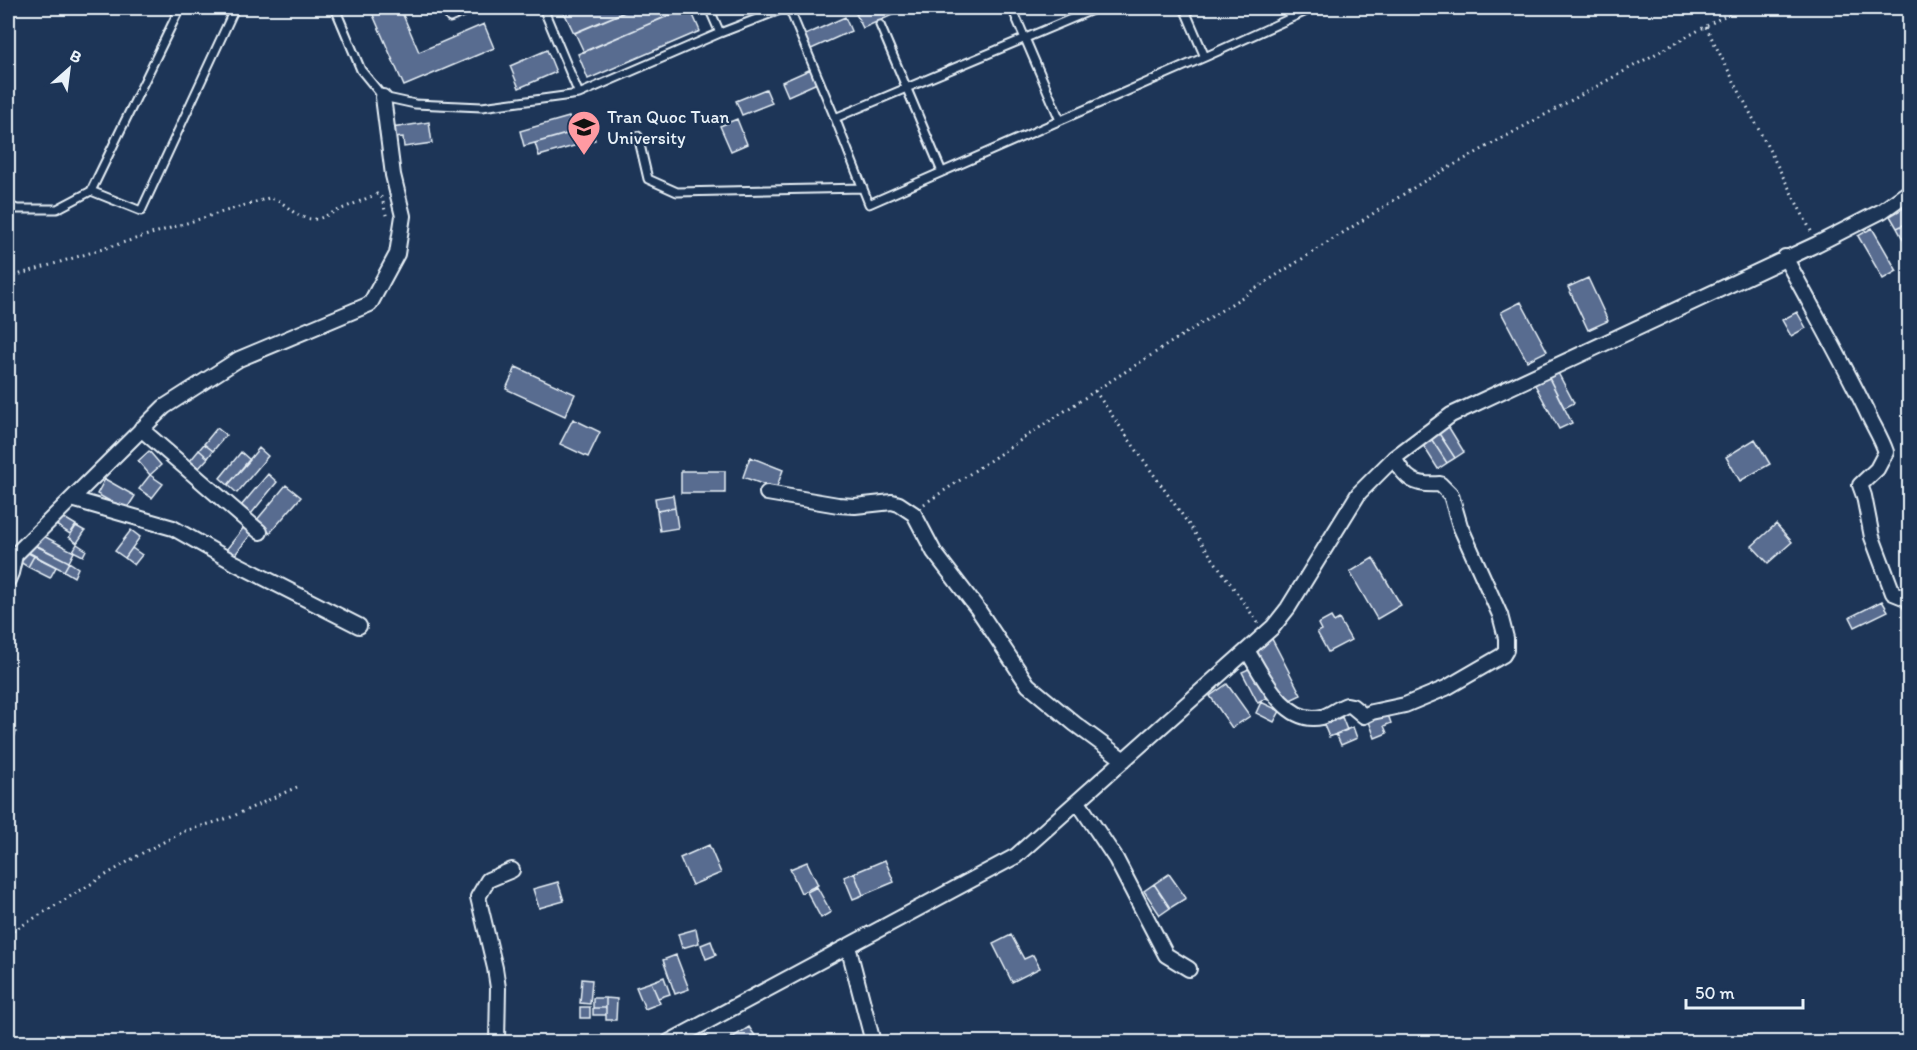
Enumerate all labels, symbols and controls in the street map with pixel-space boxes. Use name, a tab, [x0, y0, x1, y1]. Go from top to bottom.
north arrow	[39, 39, 99, 99]
text: B	[67, 45, 85, 67]
place label: Tran Quoc Tuan University	[607, 106, 730, 149]
school or university icon: Tran Quoc Tuan University	[566, 109, 602, 156]
scale bar	[1686, 972, 1803, 1010]
text: 50 m	[1695, 982, 1735, 1004]

